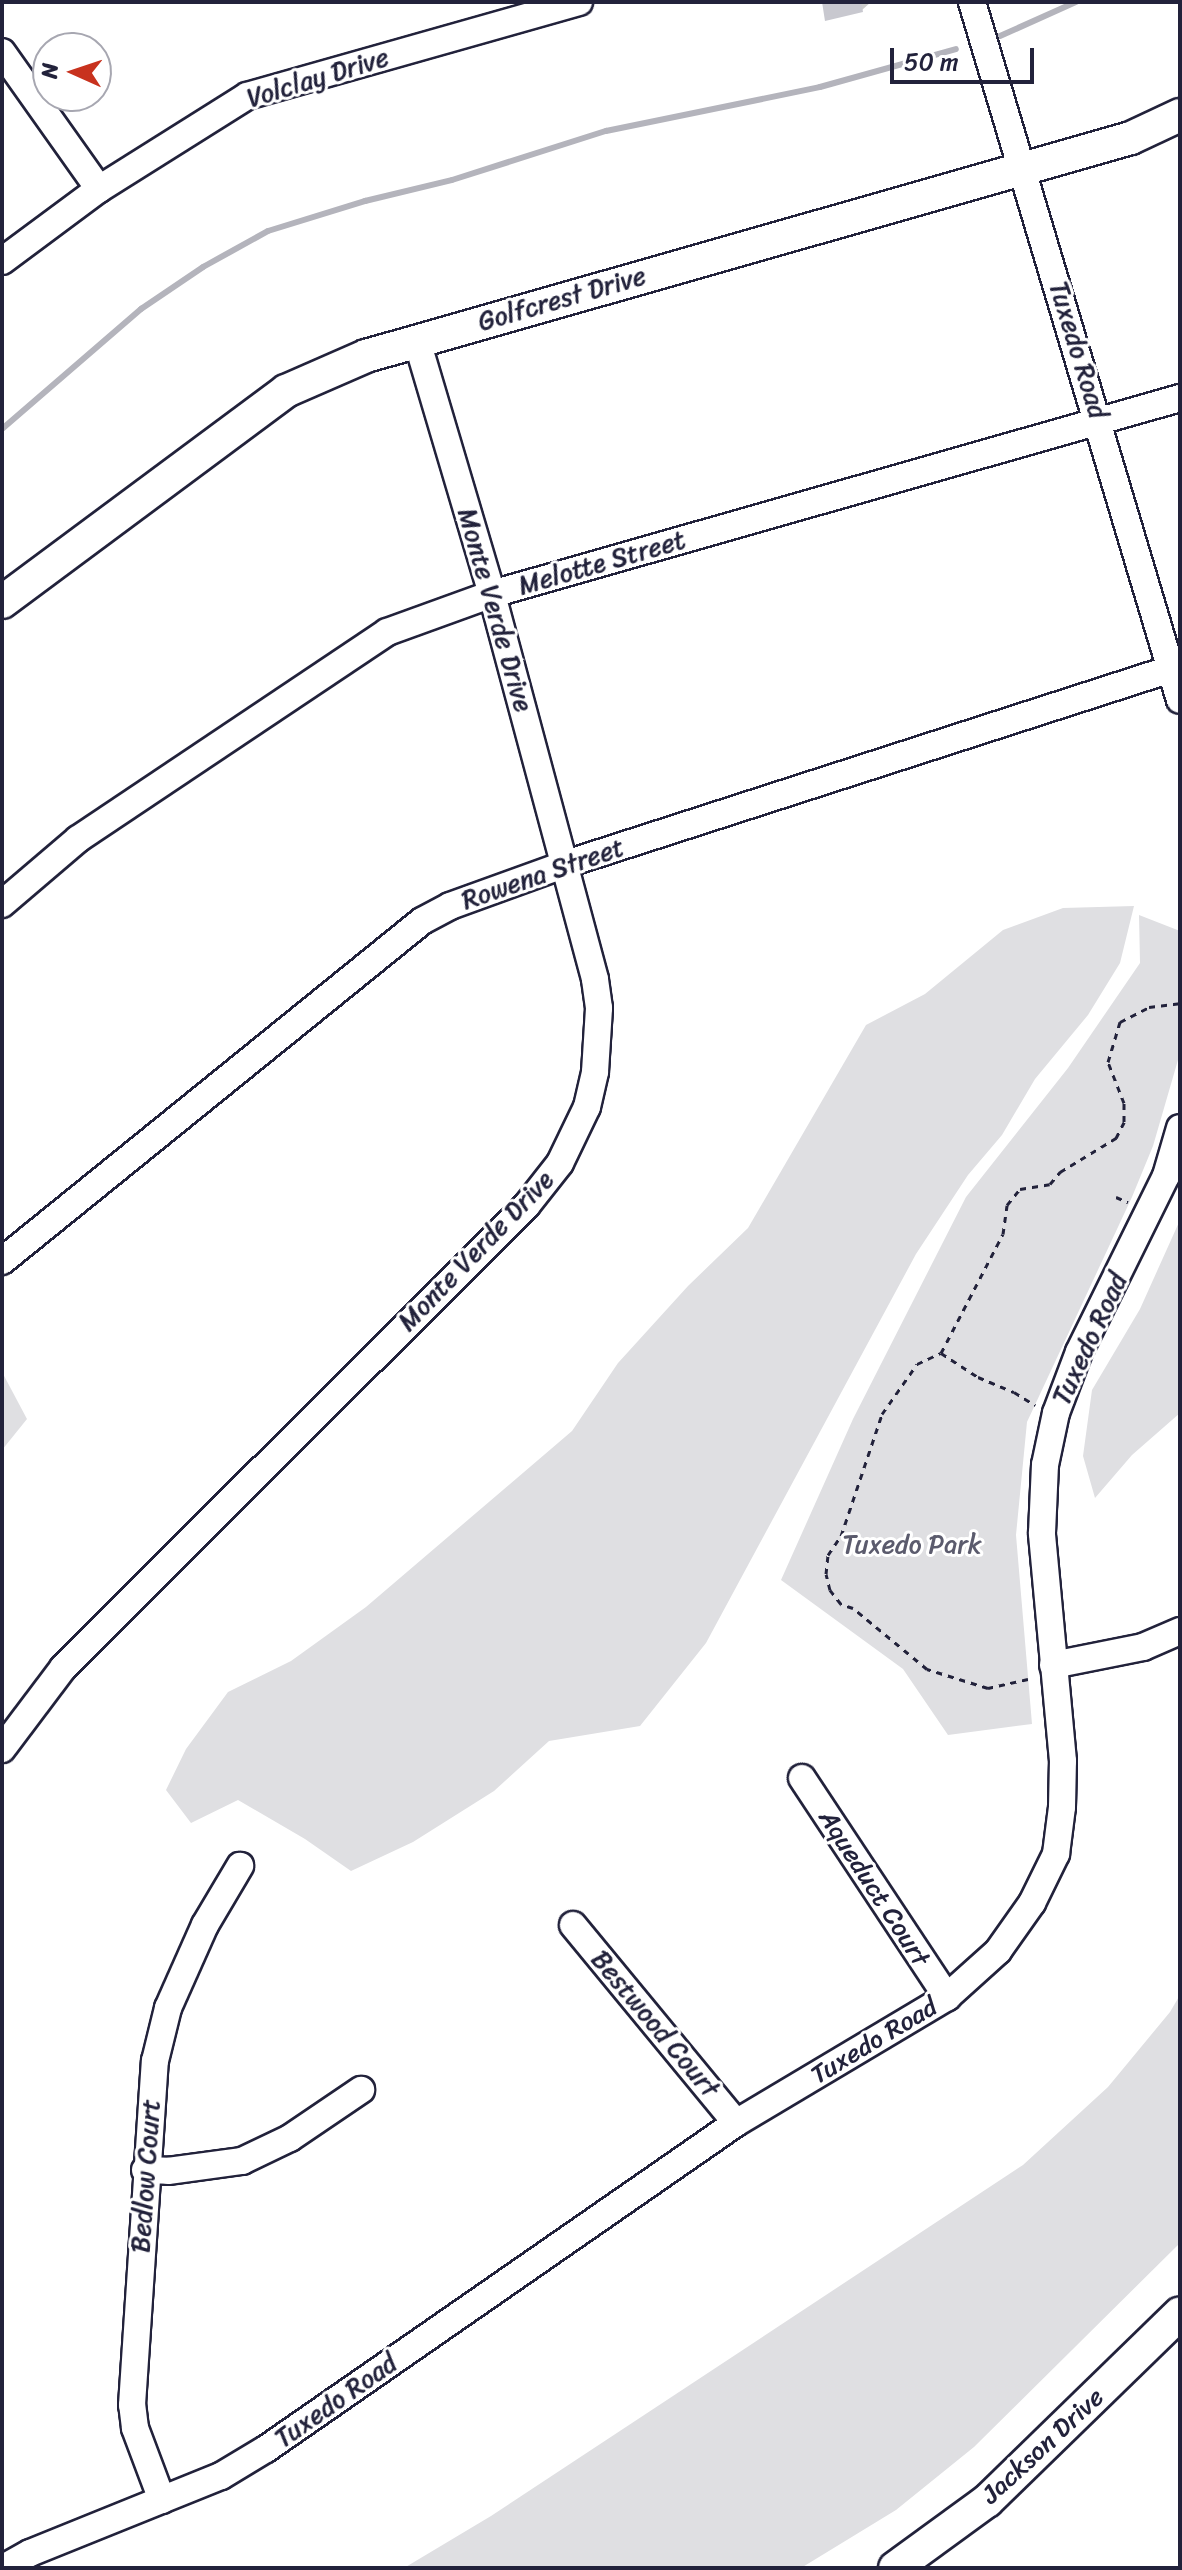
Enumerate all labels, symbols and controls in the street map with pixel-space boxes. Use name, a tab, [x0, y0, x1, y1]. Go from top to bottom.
north arrow	[32, 32, 112, 112]
scale bar	[894, 32, 1038, 82]
text: 50 m	[904, 41, 959, 83]
street label: Volclay Drive	[243, 42, 393, 114]
text: N	[30, 62, 69, 79]
street label: Golfcrest Drive	[474, 260, 650, 338]
street label: Tuxedo Road	[1042, 278, 1114, 422]
street label: Monte Verde Drive	[451, 505, 539, 715]
street label: Melotte Street	[515, 524, 689, 602]
street label: Rowena Street	[458, 832, 628, 916]
street label: Monte Verde Drive	[392, 1165, 560, 1337]
street label: Tuxedo Road	[1046, 1268, 1134, 1410]
park label: Tuxedo Park	[842, 1529, 982, 1561]
street label: Aqueduct Court	[812, 1804, 936, 1972]
street label: Bestwood Court	[584, 1944, 726, 2104]
street label: Tuxedo Road	[805, 1991, 943, 2091]
street label: Bedlow Court	[125, 2098, 167, 2254]
street label: Tuxedo Road	[269, 2348, 403, 2454]
street label: Jackson Drive	[975, 2382, 1111, 2510]

